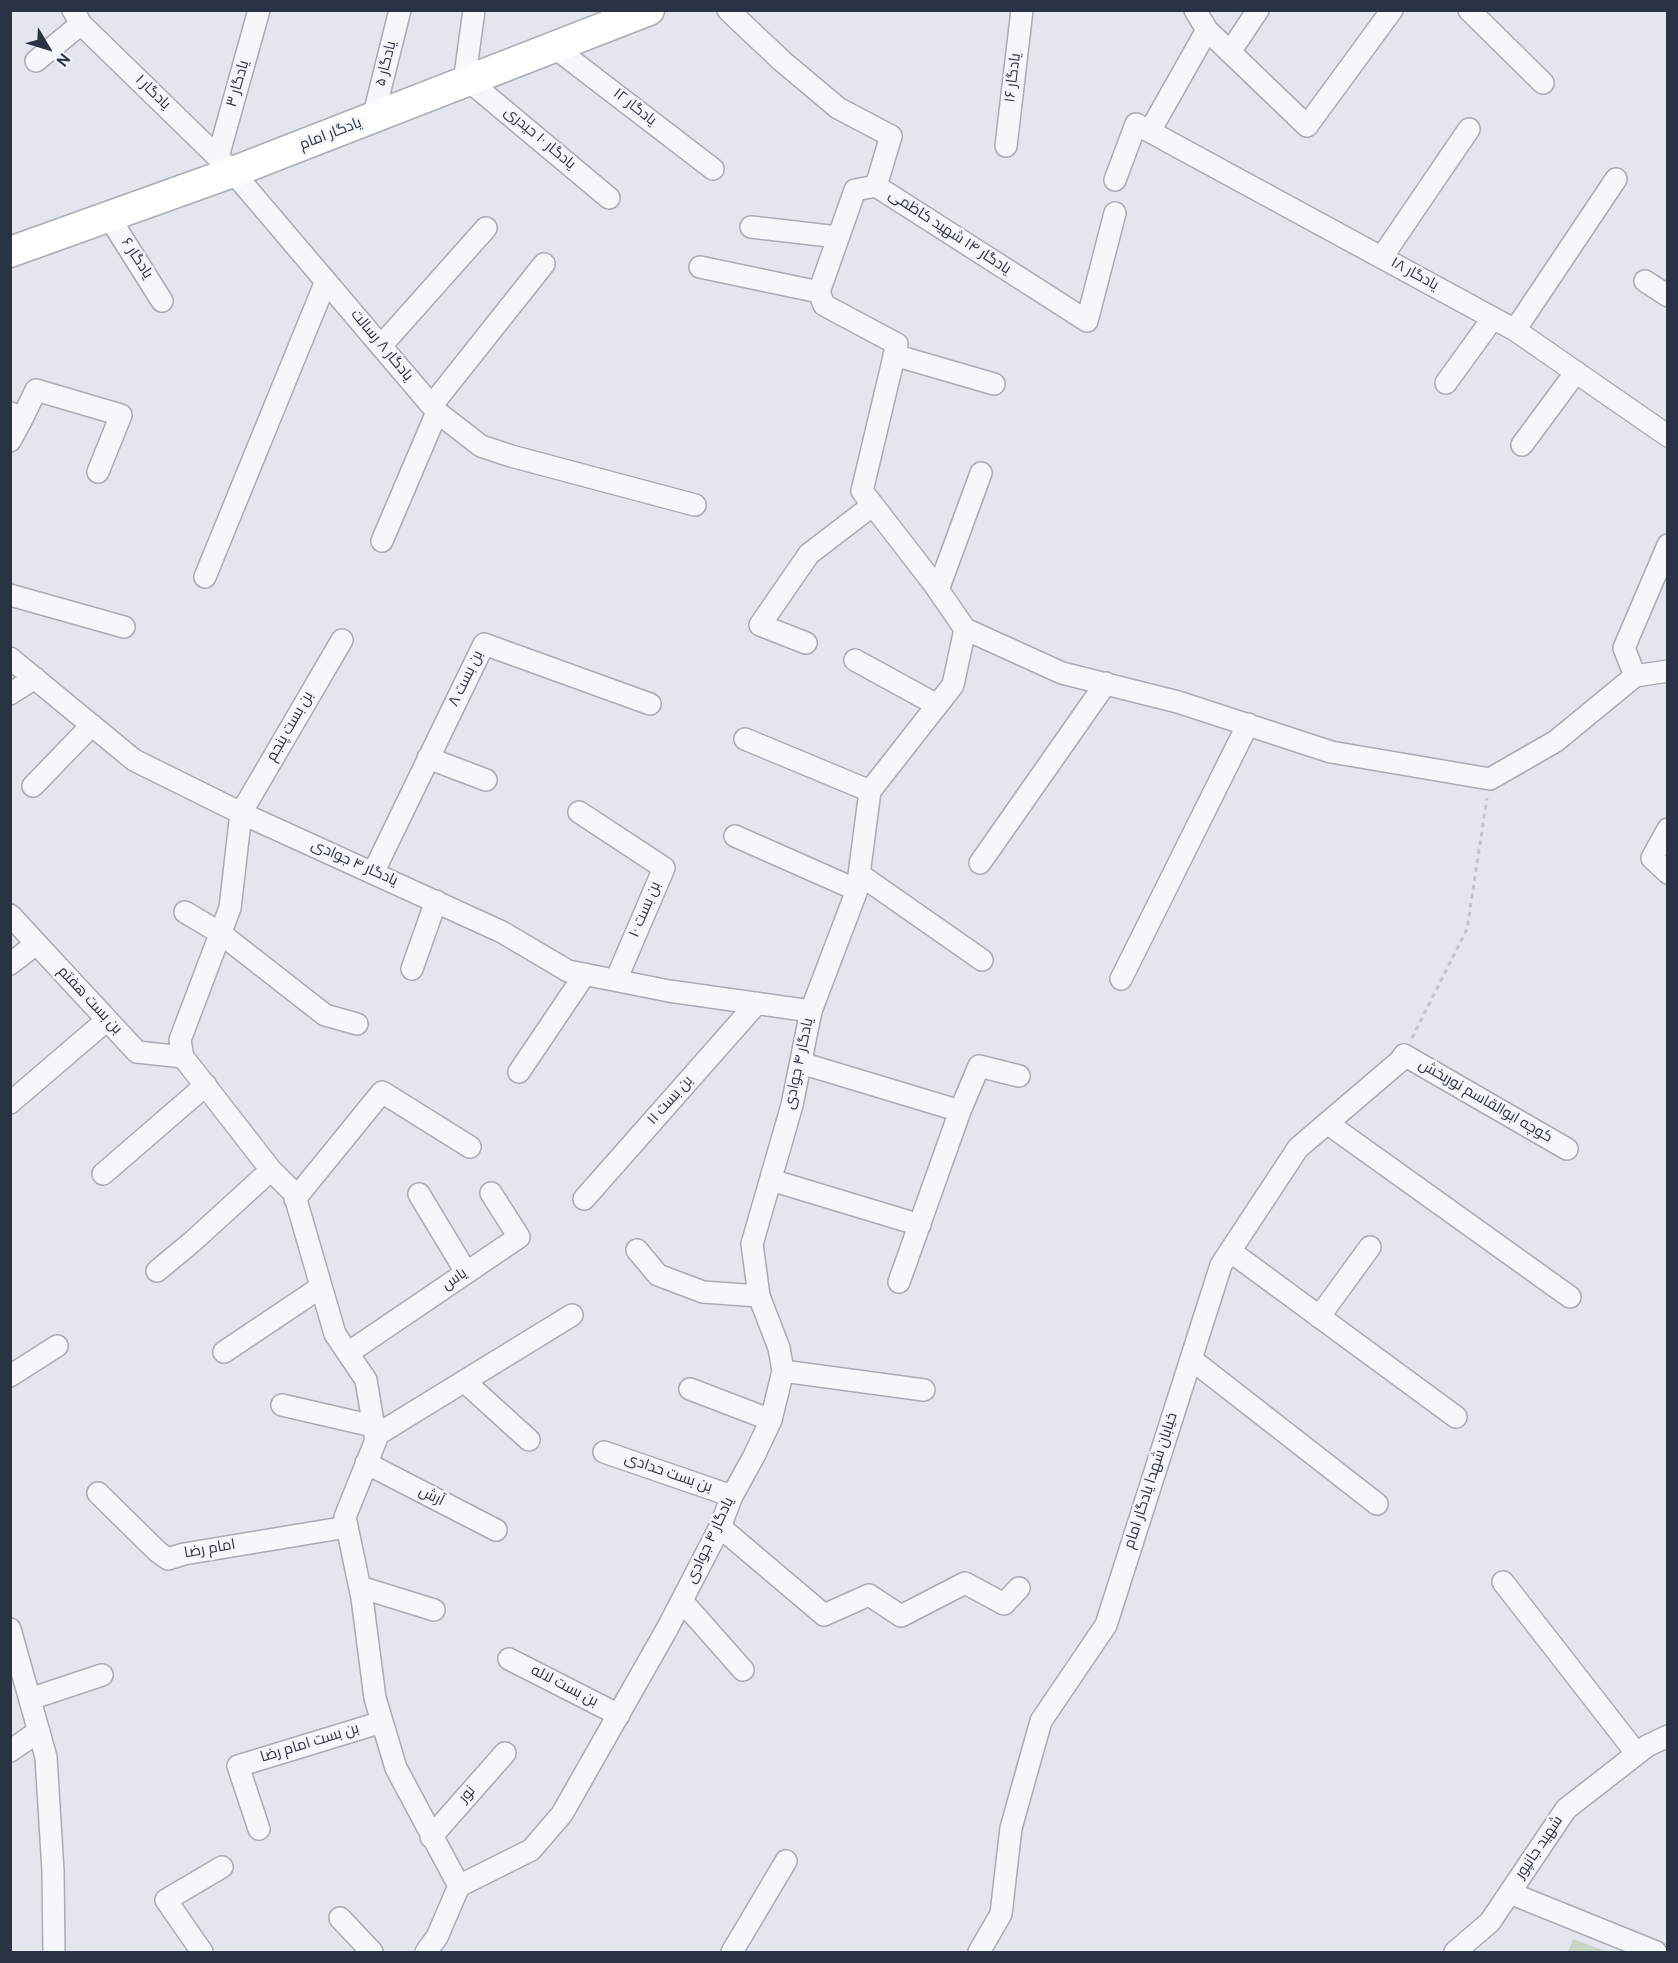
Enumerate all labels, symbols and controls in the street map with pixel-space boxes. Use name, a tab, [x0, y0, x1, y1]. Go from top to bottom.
north arrow	[18, 18, 78, 78]
street label: یادگار ۵	[373, 40, 401, 88]
text: N	[51, 48, 74, 70]
street label: یادگار ۱۶	[1002, 52, 1026, 104]
street label: یادگار ۳	[224, 59, 254, 109]
street label: یادگار ۱	[131, 72, 173, 114]
street label: یادگار ۱۲	[609, 85, 659, 131]
street label: یادگار ۱۰ حیدری	[500, 104, 578, 174]
street label: یادگار امام	[297, 115, 365, 155]
street label: یادگار ۱۴ شهید کاظمی	[884, 187, 1014, 279]
street label: یادگار ۶	[116, 235, 156, 283]
street label: یادگار ۱۸	[1387, 255, 1441, 295]
street label: یادگار ۸ رسالت	[346, 307, 416, 385]
street label: بن بست ۸	[446, 648, 488, 710]
street label: بن بست پنجم	[264, 689, 318, 765]
street label: یادگار ۴ جوادی	[308, 837, 400, 891]
street label: بن بست ۱۰	[626, 879, 666, 941]
street label: بن بست هفتم	[53, 963, 125, 1039]
street label: یادگار ۴ جوادی	[782, 1017, 818, 1111]
street label: کوچه ابوالقاسم نوربخش	[1415, 1056, 1555, 1148]
street label: بن بست ۱۱	[644, 1073, 698, 1129]
street label: یاس	[439, 1265, 471, 1295]
street label: خیابان شهدا یادگار امام	[1121, 1411, 1183, 1551]
street label: بن بست حدادی	[622, 1451, 714, 1497]
street label: آرش	[415, 1483, 447, 1511]
street label: یادگار ۴ جوادی	[683, 1495, 739, 1587]
street label: امام رضا	[183, 1537, 237, 1563]
street label: بن بست لاله	[527, 1662, 601, 1712]
street label: بن بست امام رضا	[258, 1720, 362, 1768]
street label: نور	[456, 1783, 480, 1807]
street label: شهید جانپور	[1512, 1813, 1568, 1883]

